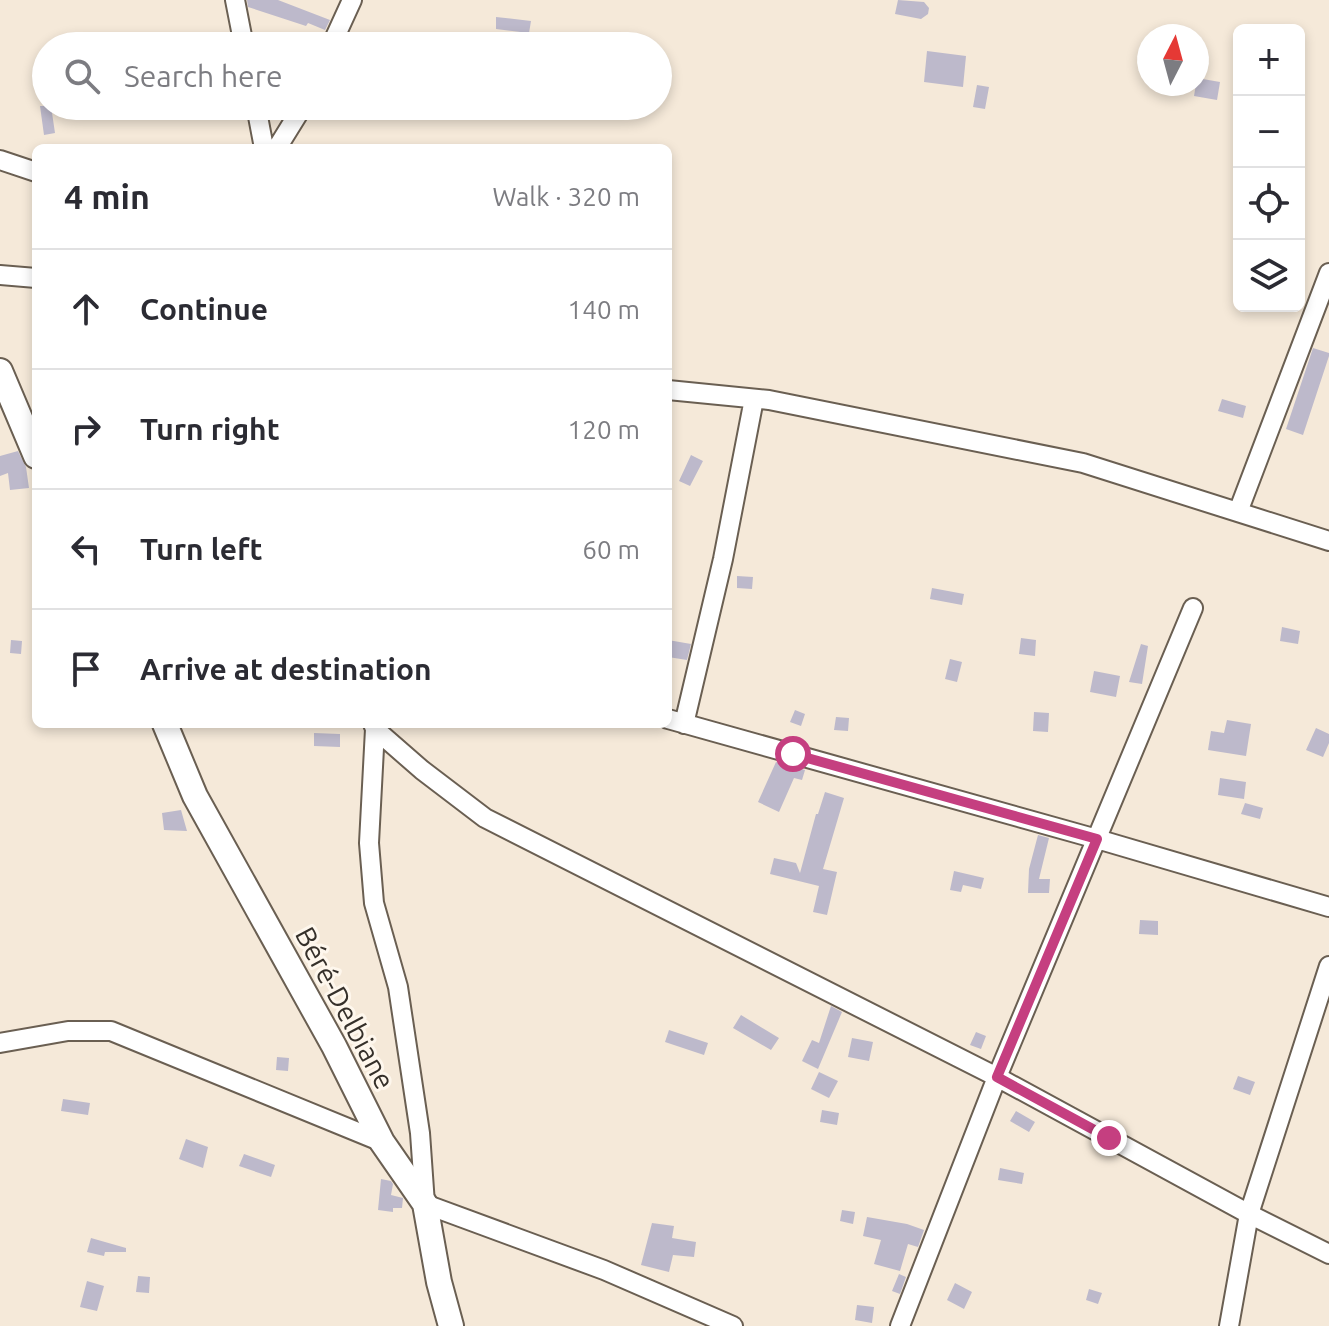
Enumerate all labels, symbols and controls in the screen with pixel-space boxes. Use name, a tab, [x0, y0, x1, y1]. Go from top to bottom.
north arrow	[1137, 24, 1209, 96]
map controls	[1233, 24, 1305, 312]
button: +	[1233, 24, 1305, 96]
search box	[32, 32, 672, 120]
icon: search	[60, 54, 104, 98]
text: Search here	[124, 59, 283, 93]
button: −	[1233, 96, 1305, 168]
button: locate	[1233, 168, 1305, 240]
text: 4 min	[64, 177, 150, 215]
text: Walk · 320 m	[492, 182, 640, 211]
button: layers	[1233, 240, 1305, 312]
icon: ahead	[64, 287, 108, 331]
text: Continue	[140, 292, 268, 326]
text: 140 m	[568, 295, 640, 324]
icon: right	[64, 407, 108, 451]
text: Turn right	[140, 412, 280, 446]
text: 120 m	[568, 415, 640, 444]
icon: left	[64, 527, 108, 571]
text: Turn left	[140, 532, 262, 566]
text: 60 m	[582, 535, 640, 564]
icon: arrive	[64, 647, 108, 691]
text: Arrive at destination	[140, 652, 432, 686]
route start	[775, 736, 811, 772]
street label: Béré-Delbiane	[290, 921, 401, 1094]
route end	[1091, 1120, 1127, 1156]

